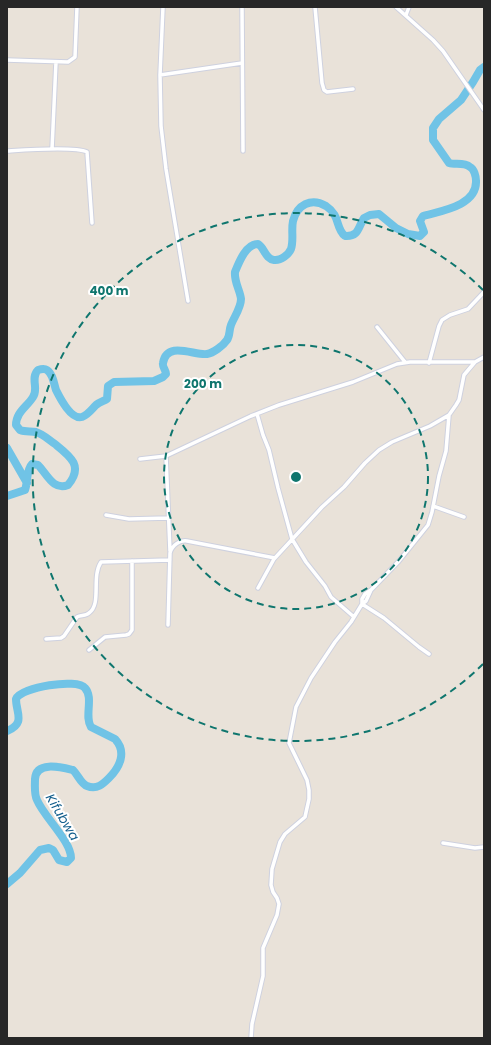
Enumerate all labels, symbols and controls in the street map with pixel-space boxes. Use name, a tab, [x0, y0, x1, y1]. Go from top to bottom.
text: 400 m	[89, 282, 129, 299]
text: 200 m	[184, 375, 222, 392]
centre of rings	[289, 470, 303, 484]
water label: Kifubwa	[41, 790, 84, 845]

